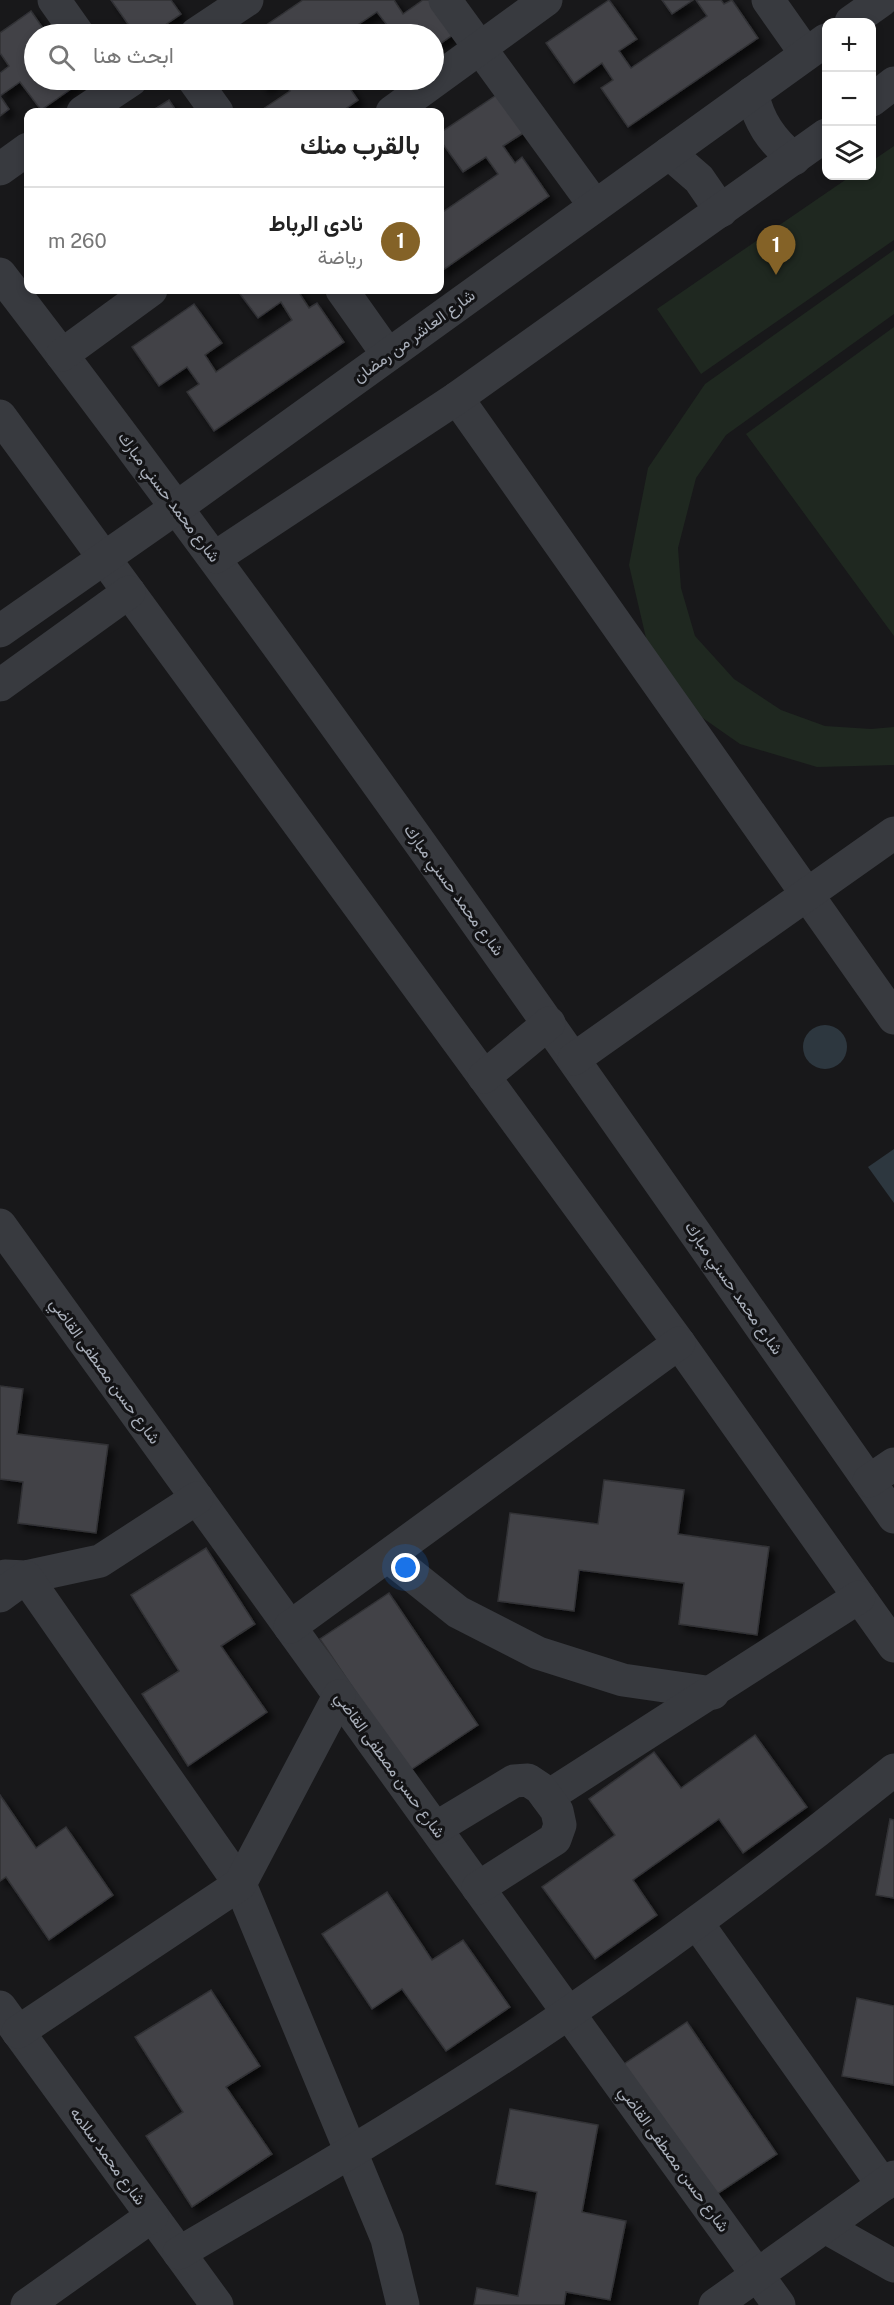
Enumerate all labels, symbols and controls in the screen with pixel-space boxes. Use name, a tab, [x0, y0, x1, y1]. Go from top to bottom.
map controls	[822, 18, 876, 180]
button: +	[822, 18, 876, 72]
search box	[24, 24, 444, 90]
icon: search	[45, 41, 78, 74]
text: ابحث هنا	[93, 42, 174, 68]
button: −	[822, 72, 876, 126]
button: layers	[822, 126, 876, 180]
text: بالقرب منك	[300, 129, 420, 160]
text: نادى الرباط	[269, 210, 363, 236]
pin: 1	[756, 226, 796, 275]
text: 260 m	[48, 229, 107, 253]
text: 1	[396, 229, 405, 253]
text: رياضة	[318, 245, 363, 269]
street label: شارع العاشر من رمضان	[349, 285, 480, 388]
street label: شارع محمد حسني مبارك	[111, 428, 224, 568]
street label: شارع محمد حسني مبارك	[397, 821, 508, 962]
street label: شارع محمد حسني مبارك	[678, 1218, 787, 1360]
street label: شارع حسن مصطفى القاضي	[43, 1295, 164, 1450]
your location	[391, 1553, 420, 1582]
street label: شارع حسن مصطفى القاضي	[328, 1689, 449, 1844]
street label: شارع حسن مصطفى القاضي	[612, 2083, 733, 2238]
street label: شارع محمد سلامه	[65, 2103, 150, 2210]

